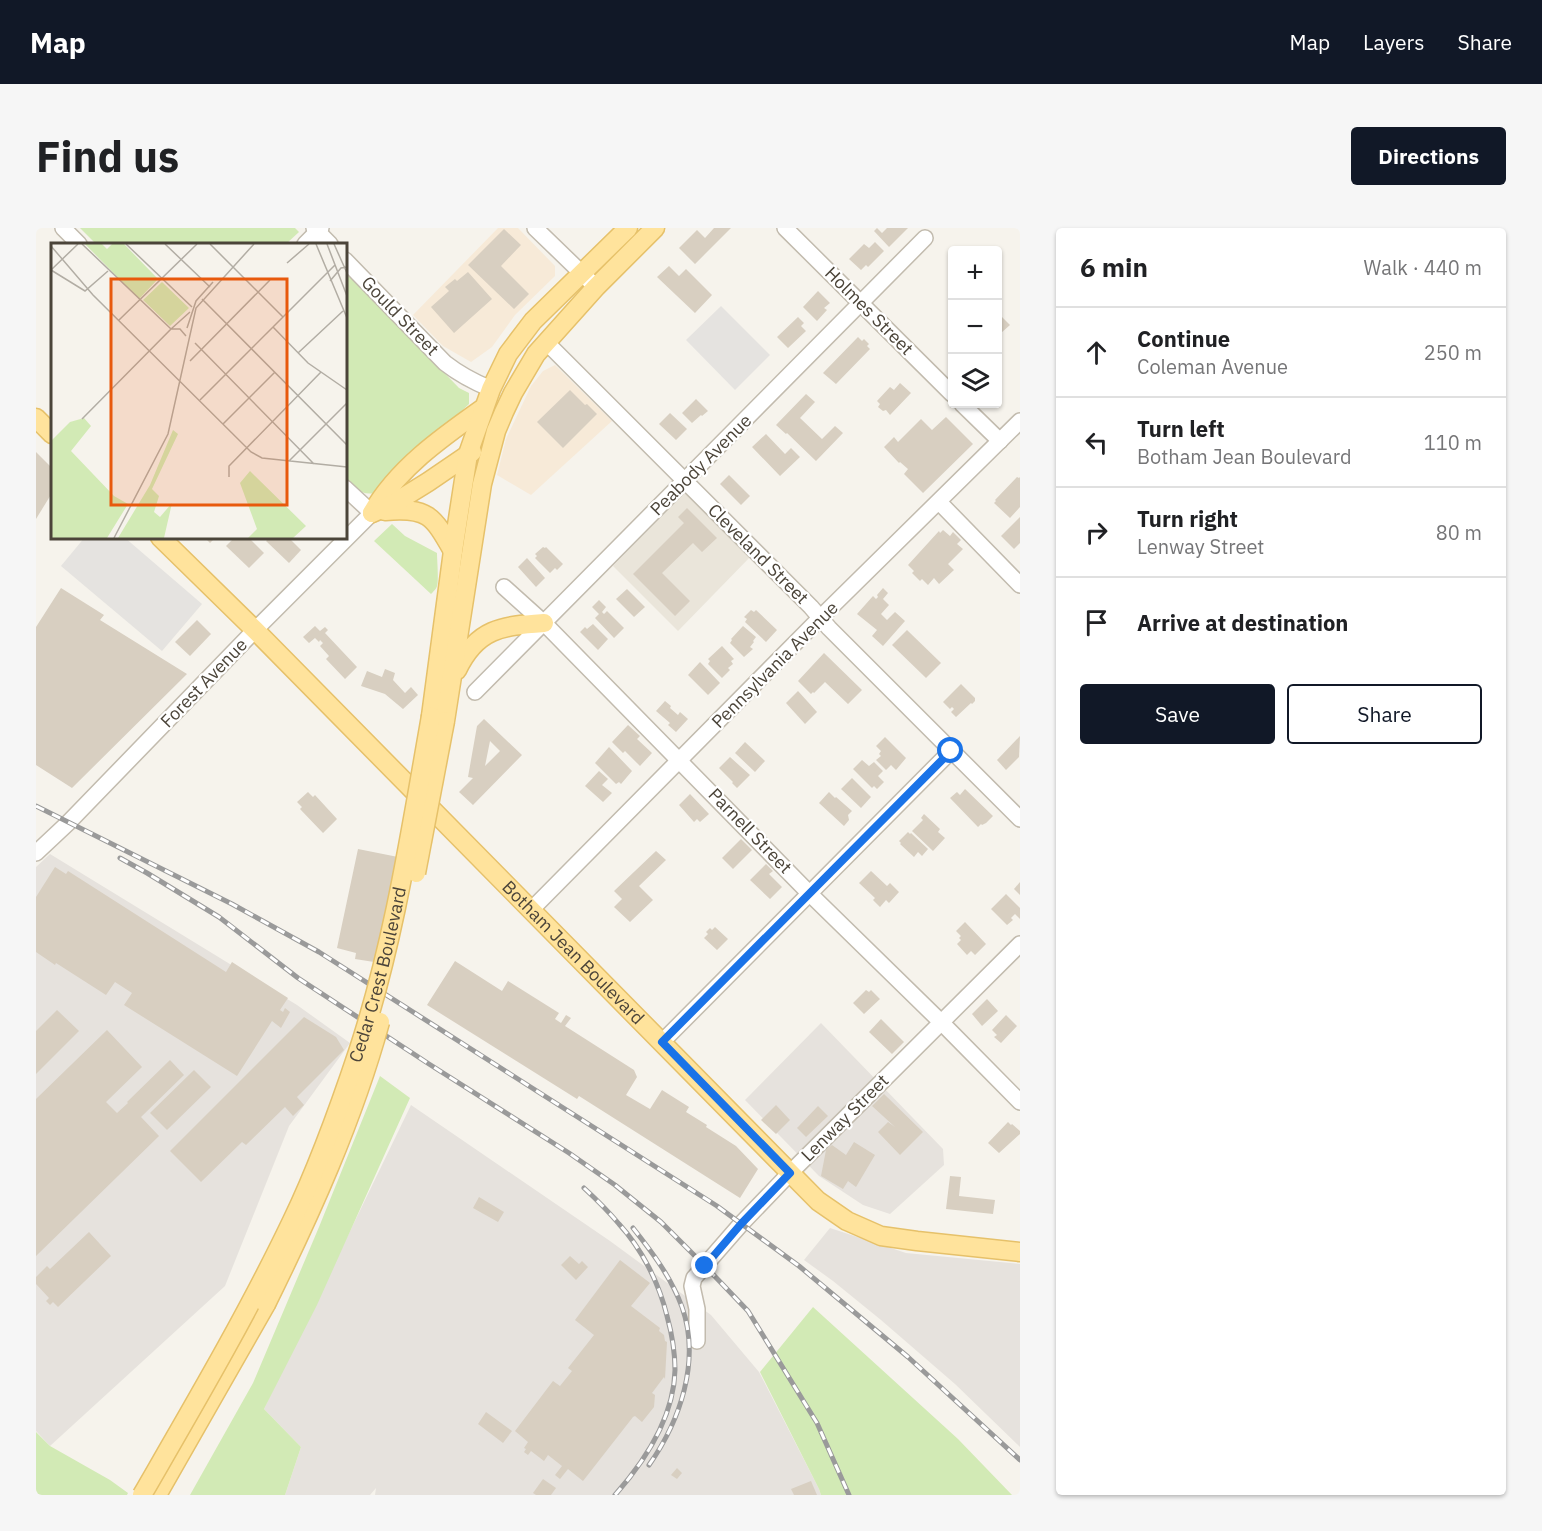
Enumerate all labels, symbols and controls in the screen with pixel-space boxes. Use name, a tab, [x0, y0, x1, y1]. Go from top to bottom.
text: Map	[30, 24, 86, 61]
text: Map	[1290, 28, 1330, 56]
text: Layers	[1363, 28, 1425, 56]
text: Share	[1458, 28, 1512, 56]
button: Directions	[1351, 127, 1506, 185]
text: Find us	[36, 129, 179, 184]
inset map	[51, 243, 346, 538]
map controls	[948, 246, 1002, 408]
button: +	[948, 246, 1002, 300]
text: 6 min	[1080, 250, 1148, 284]
text: Walk · 440 m	[1364, 254, 1482, 281]
street label: Holmes Street	[820, 262, 918, 360]
street label: Gould Street	[357, 271, 444, 360]
button: −	[948, 300, 1002, 354]
text: Continue	[1137, 324, 1230, 353]
icon: ahead	[1080, 336, 1113, 369]
text: 250 m	[1424, 339, 1482, 366]
text: Coleman Avenue	[1137, 353, 1288, 380]
button: layers	[948, 354, 1002, 408]
street label: Peabody Avenue	[645, 409, 756, 520]
text: Turn left	[1137, 414, 1225, 443]
icon: left	[1080, 426, 1113, 459]
text: 110 m	[1424, 429, 1482, 456]
text: Botham Jean Boulevard	[1137, 443, 1351, 470]
street label: Cleveland Street	[703, 498, 814, 609]
text: Turn right	[1137, 504, 1238, 533]
icon: right	[1080, 516, 1113, 549]
text: 80 m	[1436, 519, 1482, 546]
text: Lenway Street	[1137, 533, 1264, 560]
street label: Pennsylvania Avenue	[706, 596, 843, 733]
icon: arrive	[1080, 606, 1113, 639]
text: Arrive at destination	[1137, 608, 1348, 637]
street label: Forest Avenue	[155, 633, 252, 732]
button: Save	[1080, 684, 1275, 744]
button: Share	[1287, 684, 1482, 744]
route start	[937, 737, 963, 763]
street label: Parnell Street	[704, 783, 797, 878]
street label: Botham Jean Boulevard	[497, 875, 649, 1029]
street label: Cedar Crest Boulevard	[343, 885, 411, 1065]
street label: Lenway Street	[796, 1069, 893, 1166]
route end	[691, 1252, 717, 1278]

